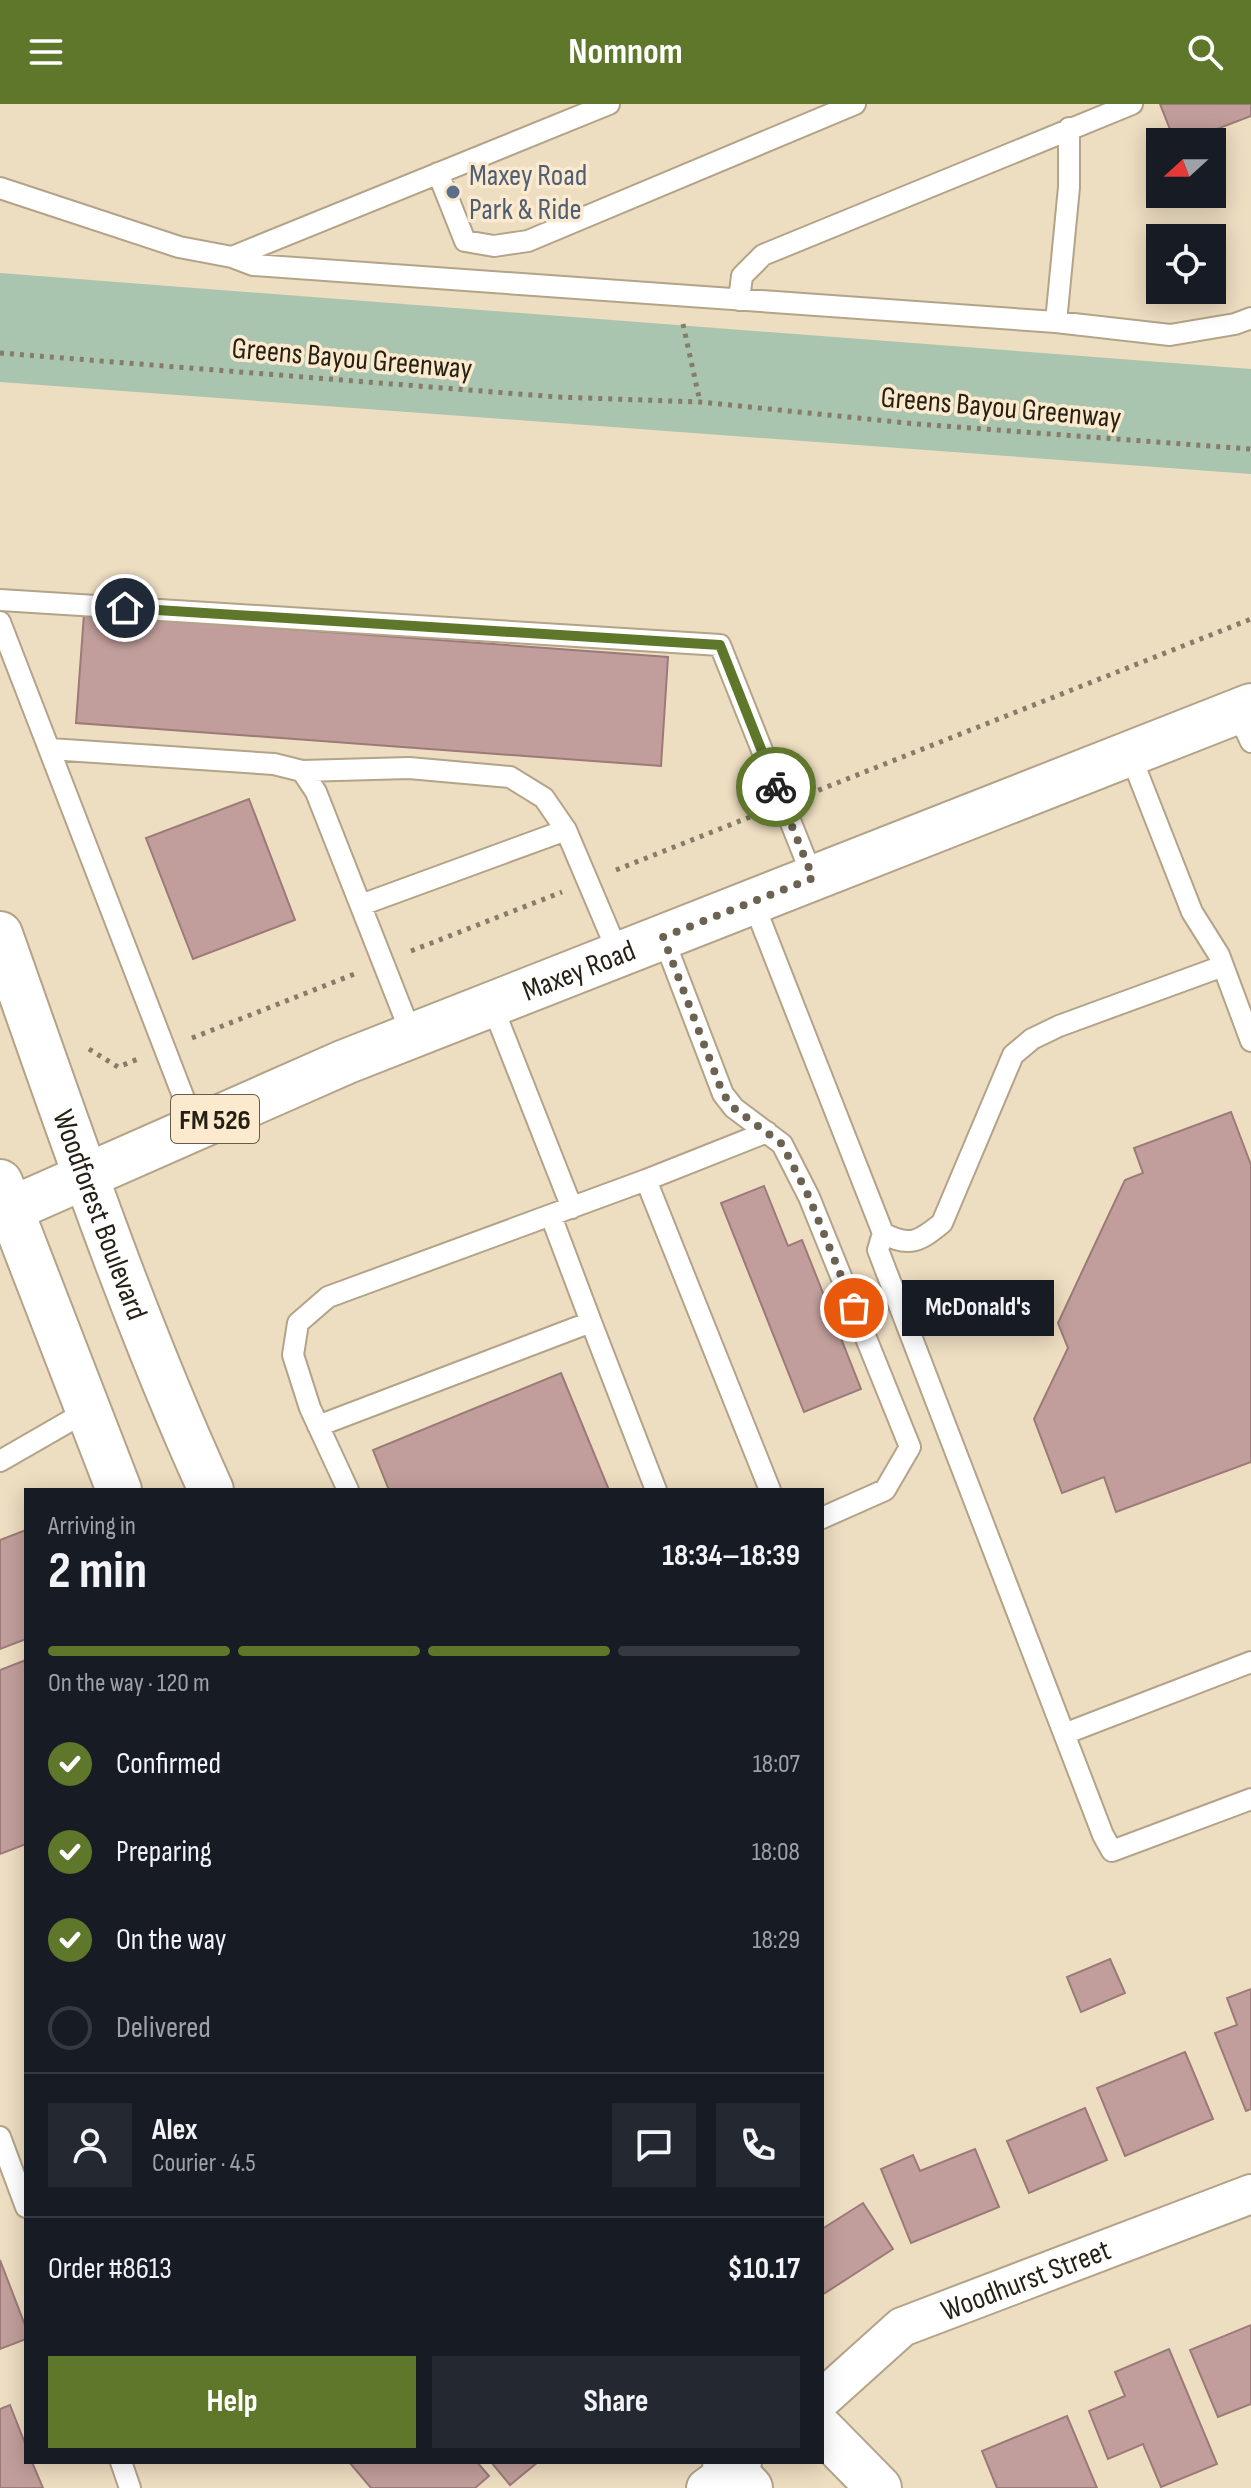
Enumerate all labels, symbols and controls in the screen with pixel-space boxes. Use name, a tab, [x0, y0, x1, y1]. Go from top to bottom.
icon: menu	[24, 30, 68, 74]
icon: search	[1183, 30, 1227, 74]
text: Nomnom	[568, 31, 683, 74]
north arrow	[1146, 128, 1226, 208]
map controls	[1146, 128, 1226, 304]
place label: Maxey Road Park & Ride	[469, 158, 587, 228]
marker: Maxey Road Park & Ride	[444, 183, 462, 201]
button: locate	[1146, 224, 1226, 304]
street label: Greens Bayou Greenway	[230, 331, 474, 387]
street label: Greens Bayou Greenway	[879, 380, 1123, 436]
pin	[91, 574, 159, 642]
icon: home	[103, 586, 147, 630]
courier	[736, 747, 816, 827]
icon: bike	[754, 765, 798, 809]
street label: Maxey Road	[517, 933, 641, 1010]
road number: FM 526	[171, 1095, 259, 1143]
street label: Woodforest Boulevard	[44, 1105, 155, 1325]
pin	[820, 1274, 888, 1342]
callout: McDonald's	[902, 1280, 1054, 1336]
icon: bag	[832, 1286, 876, 1330]
text: McDonald's	[925, 1292, 1031, 1323]
text: Arriving in	[48, 1511, 136, 1542]
text: 18:34–18:39	[662, 1538, 800, 1574]
text: 2 min	[48, 1540, 147, 1603]
text: On the way · 120 m	[48, 1668, 210, 1699]
icon: check	[48, 1742, 92, 1786]
text: Confirmed	[116, 1746, 221, 1782]
text: 18:07	[753, 1749, 800, 1780]
icon: check	[48, 1830, 92, 1874]
text: Preparing	[116, 1834, 212, 1870]
text: 18:08	[752, 1837, 800, 1868]
icon: check	[48, 1918, 92, 1962]
text: On the way	[116, 1922, 226, 1958]
text: 18:29	[752, 1925, 800, 1956]
text: Delivered	[116, 2010, 211, 2046]
button: person	[48, 2103, 132, 2187]
button: chat	[612, 2103, 696, 2187]
button: phone	[716, 2103, 800, 2187]
text: Alex	[152, 2112, 198, 2148]
text: Courier · 4.5	[152, 2148, 256, 2179]
street label: Woodhurst Street	[936, 2232, 1116, 2329]
text: Order #8613	[48, 2251, 172, 2287]
text: $10.17	[728, 2251, 800, 2287]
button: Help	[48, 2356, 416, 2448]
button: Share	[432, 2356, 800, 2448]

